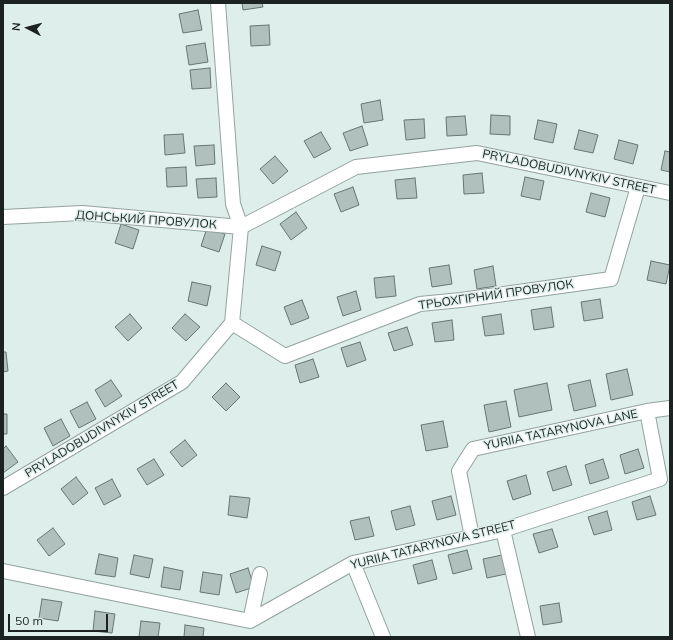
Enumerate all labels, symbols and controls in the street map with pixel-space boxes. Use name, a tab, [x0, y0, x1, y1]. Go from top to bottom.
north arrow	[8, 8, 48, 48]
text: N	[9, 22, 23, 32]
street label: PRYLADOBUDIVNYKIV STREET	[481, 147, 657, 197]
street label: ДОНСЬКИЙ ПРОВУЛОК	[75, 208, 217, 232]
street label: ТРЬОХГІРНИЙ ПРОВУЛОК	[418, 277, 574, 313]
street label: PRYLADOBUDIVNYKIV STREET	[22, 377, 182, 481]
street label: YURIIA TATARYNOVA LANE	[483, 407, 639, 453]
street label: YURIIA TATARYNOVA STREET	[349, 518, 517, 572]
scale bar	[10, 606, 110, 632]
text: 50 m	[15, 613, 43, 628]

